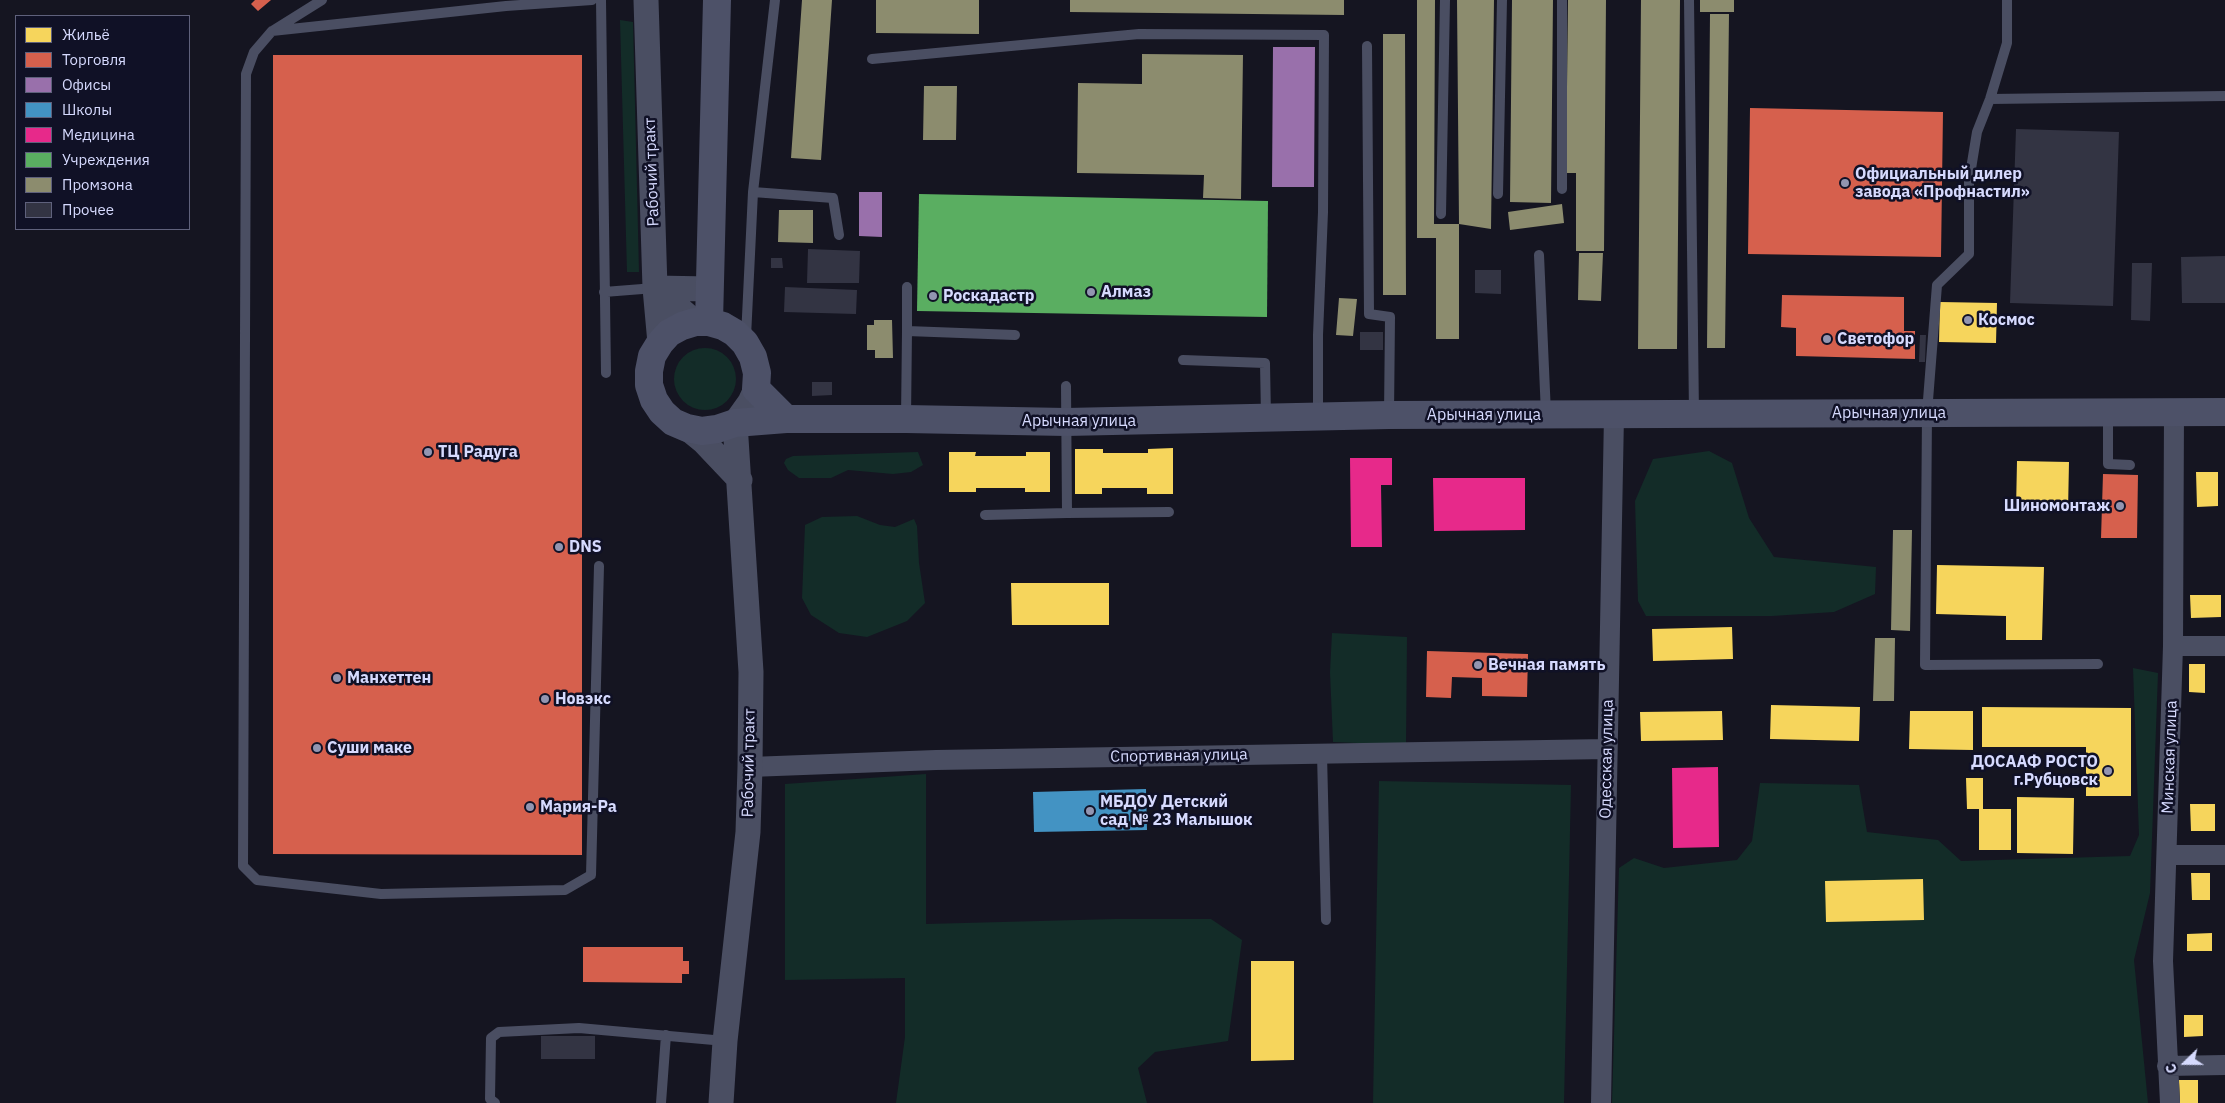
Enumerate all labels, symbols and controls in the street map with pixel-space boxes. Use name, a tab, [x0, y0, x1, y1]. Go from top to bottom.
legend	[15, 15, 190, 230]
text: Жильё	[62, 25, 110, 44]
text: Торговля	[62, 50, 126, 69]
text: Офисы	[62, 75, 111, 94]
text: Школы	[62, 100, 112, 119]
street label: Рабочий тракт	[641, 117, 663, 227]
text: Медицина	[62, 125, 135, 144]
text: Учреждения	[62, 150, 150, 169]
place label: Официальный дилер завода «Профнастил»	[1855, 164, 2030, 202]
text: Промзона	[62, 175, 133, 194]
marker: Официальный дилер завода «Профнастил»	[1839, 177, 1851, 189]
text: Прочее	[62, 200, 114, 219]
place label: Алмаз	[1101, 282, 1151, 302]
place label: Роскадастр	[943, 286, 1035, 306]
marker: Алмаз	[1085, 286, 1097, 298]
marker: Роскадастр	[927, 290, 939, 302]
place label: Космос	[1978, 310, 2035, 330]
marker: Космос	[1962, 314, 1974, 326]
place label: Светофор	[1837, 329, 1914, 349]
marker: Светофор	[1821, 333, 1833, 345]
street label: Арычная улица	[1832, 403, 1946, 423]
street label: Арычная улица	[1427, 405, 1541, 425]
street label: Арычная улица	[1022, 411, 1136, 431]
place label: ТЦ Радуга	[438, 442, 518, 462]
marker: ТЦ Радуга	[422, 446, 434, 458]
place label: Шиномонтаж	[2004, 496, 2110, 516]
marker: Шиномонтаж	[2114, 500, 2126, 512]
place label: DNS	[569, 537, 602, 557]
marker: DNS	[553, 541, 565, 553]
place label: Вечная память	[1488, 655, 1605, 675]
marker: Вечная память	[1472, 659, 1484, 671]
place label: Манхеттен	[347, 668, 431, 688]
marker: Манхеттен	[331, 672, 343, 684]
place label: Новэкс	[555, 689, 611, 709]
marker: Новэкс	[539, 693, 551, 705]
street label: Одесская улица	[1596, 699, 1618, 819]
street label: Минская улица	[2158, 700, 2182, 814]
street label: Рабочий тракт	[738, 708, 760, 818]
place label: Суши маке	[327, 738, 412, 758]
marker: Суши маке	[311, 742, 323, 754]
street label: Спортивная улица	[1110, 745, 1248, 767]
place label: ДОСААФ РОСТО г.Рубцовск	[1971, 752, 2098, 790]
marker: ДОСААФ РОСТО г.Рубцовск	[2102, 765, 2114, 777]
place label: МБДОУ Детский сад № 23 Малышок	[1100, 792, 1252, 830]
place label: Мария-Ра	[540, 797, 617, 817]
marker: Мария-Ра	[524, 801, 536, 813]
marker: МБДОУ Детский сад № 23 Малышок	[1084, 805, 1096, 817]
north arrow	[2160, 1038, 2210, 1088]
text: С	[2161, 1061, 2181, 1076]

